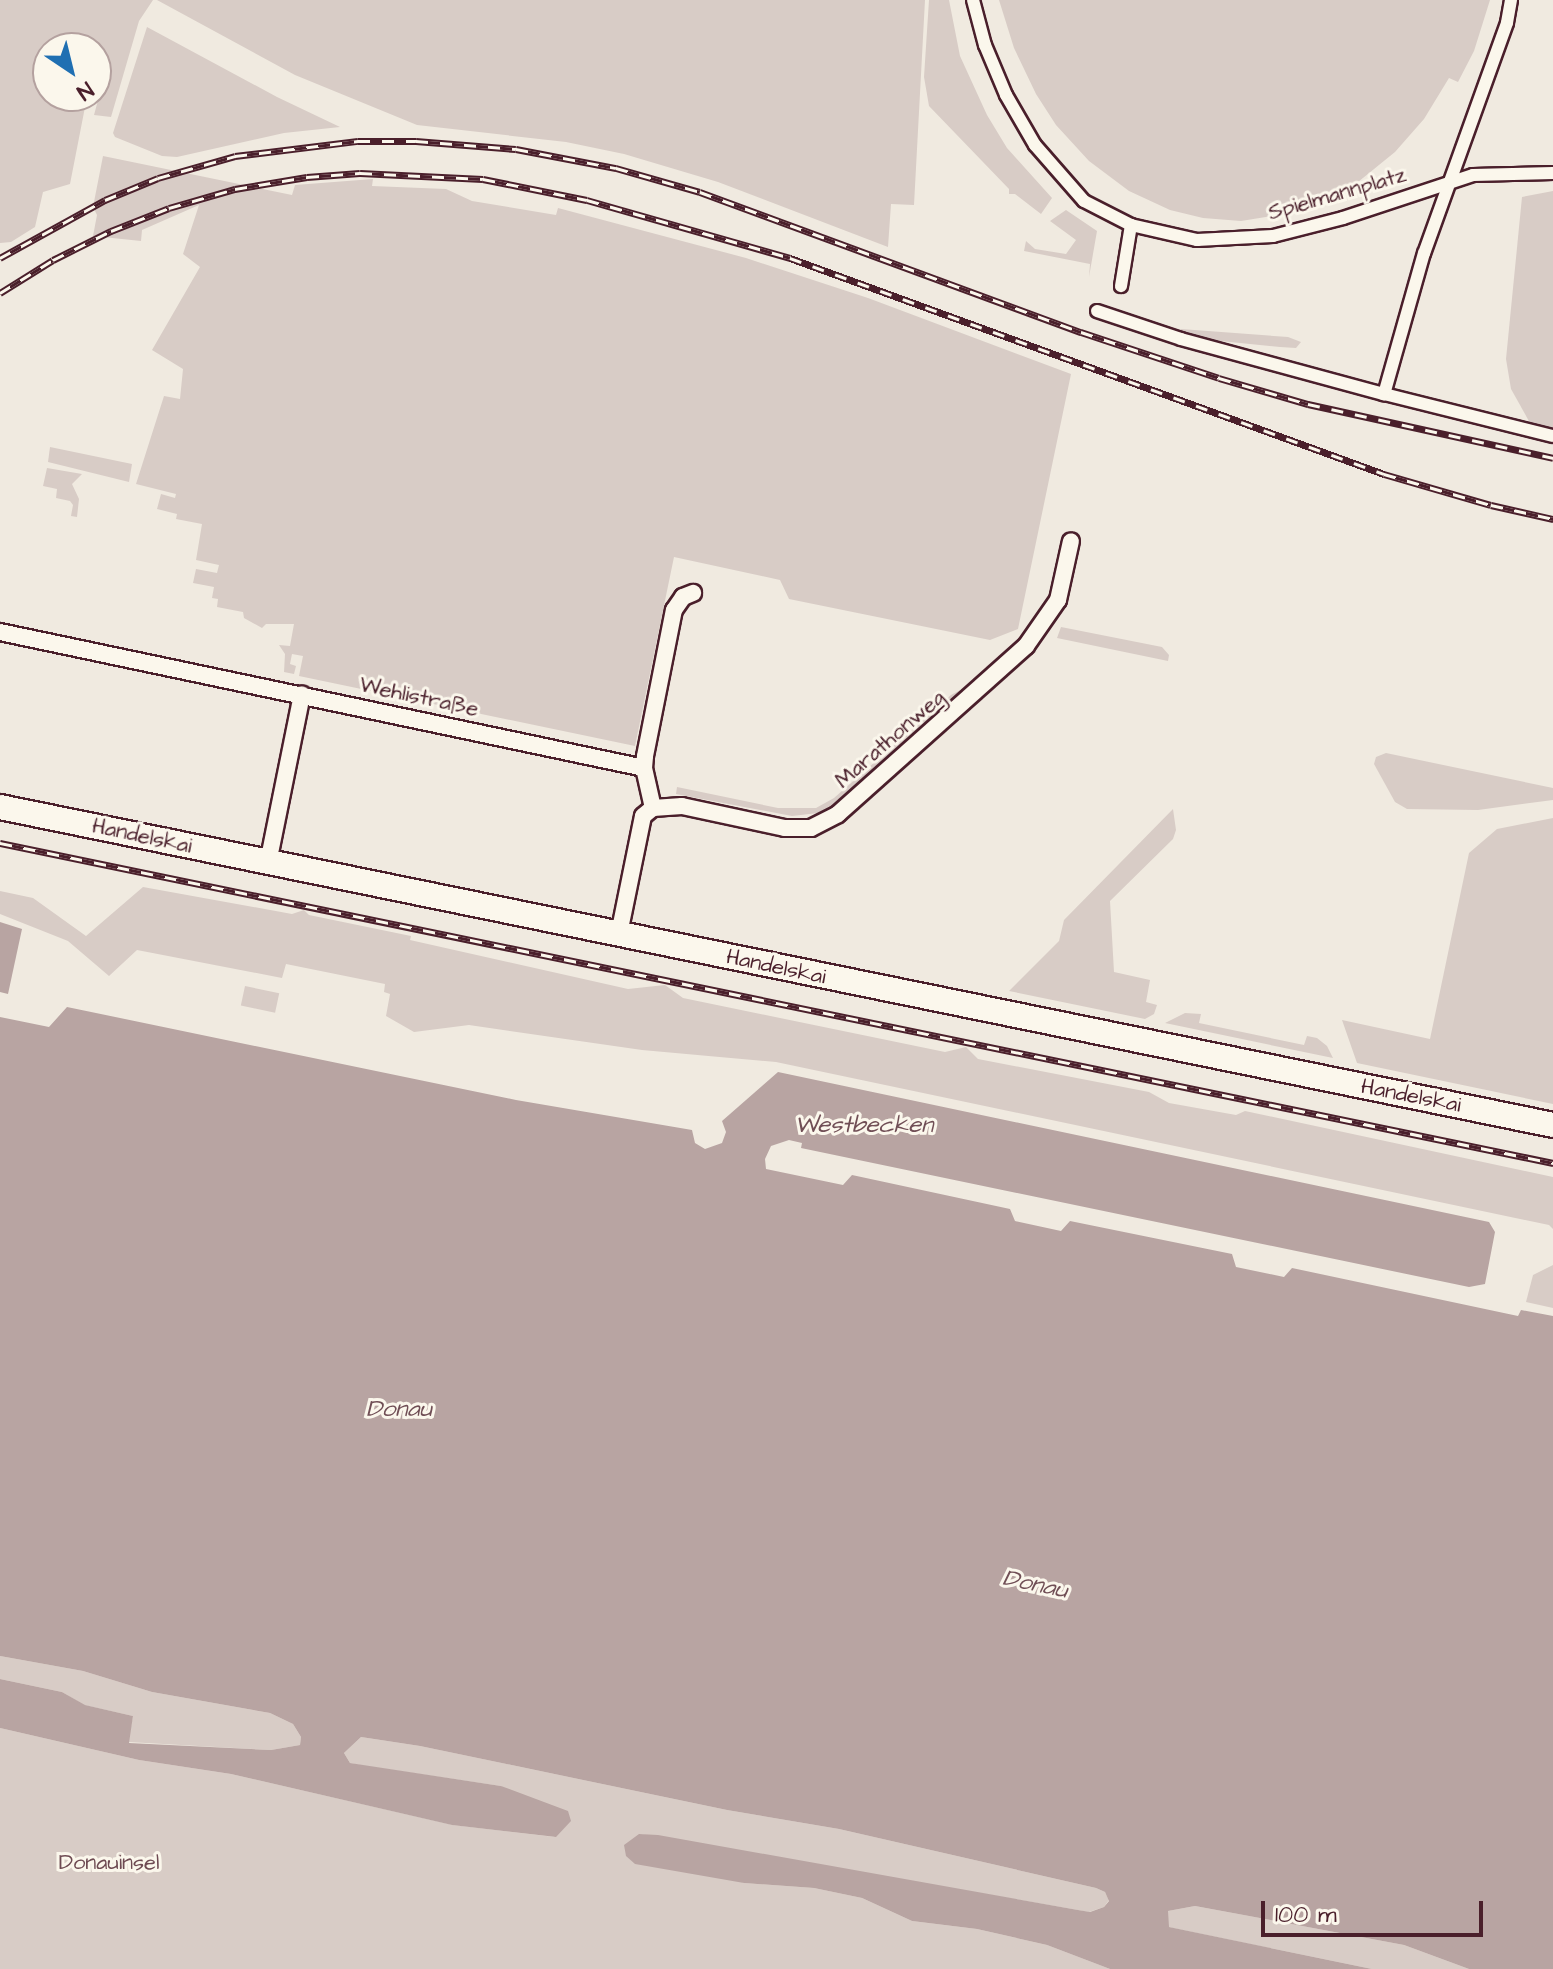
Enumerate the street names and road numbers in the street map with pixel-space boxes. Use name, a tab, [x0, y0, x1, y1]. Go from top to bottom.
street label: Spielmannplatz	[1265, 162, 1409, 226]
street label: Wehlistraße	[357, 672, 481, 722]
street label: Marathonweg	[830, 684, 950, 794]
street label: Handelskai	[90, 813, 194, 859]
street label: Handelskai	[724, 944, 828, 990]
street label: Handelskai	[1359, 1073, 1463, 1119]

